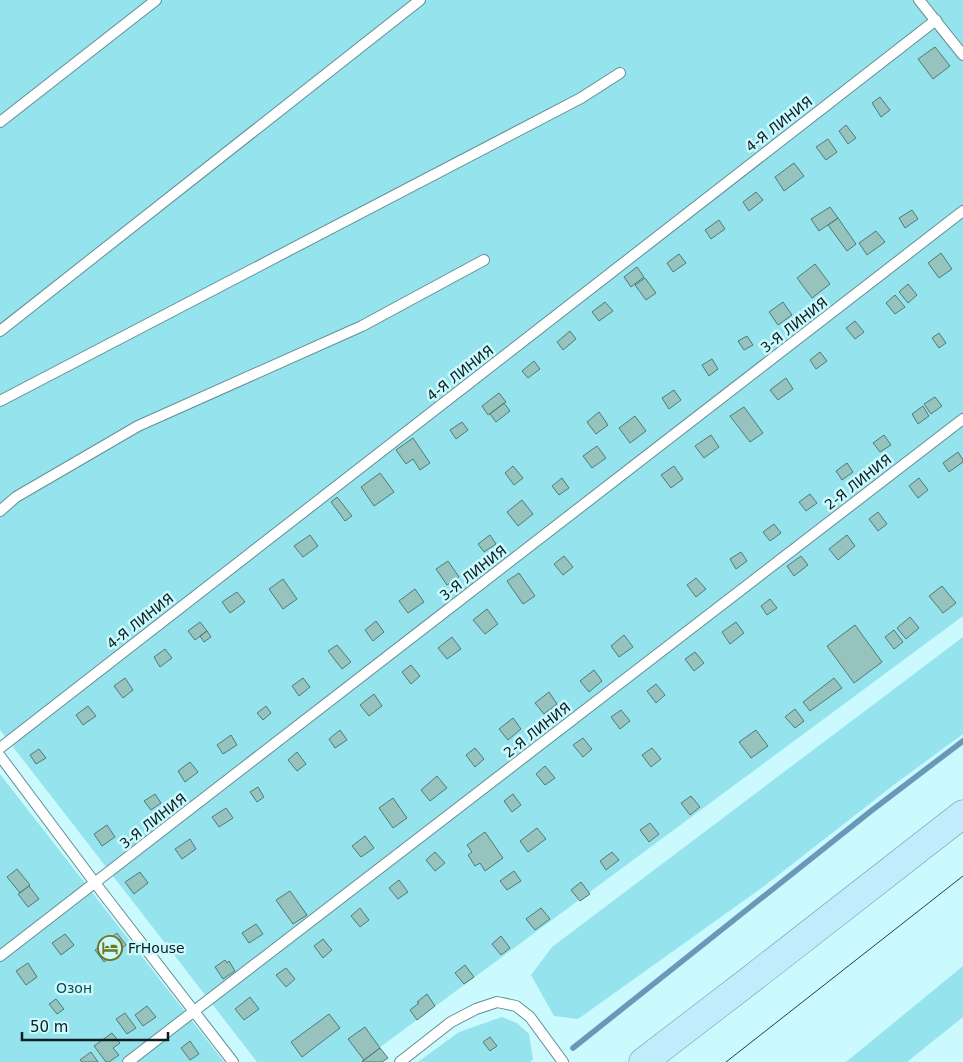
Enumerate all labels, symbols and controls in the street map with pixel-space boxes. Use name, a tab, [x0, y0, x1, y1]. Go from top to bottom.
street label: 4-Я ЛИНИЯ	[743, 93, 815, 155]
street label: 3-Я ЛИНИЯ	[758, 294, 830, 356]
street label: 4-Я ЛИНИЯ	[424, 342, 496, 404]
street label: 2-Я ЛИНИЯ	[822, 451, 894, 513]
street label: 3-Я ЛИНИЯ	[437, 542, 509, 604]
street label: 4-Я ЛИНИЯ	[104, 590, 176, 652]
street label: 2-Я ЛИНИЯ	[501, 699, 573, 761]
street label: 3-Я ЛИНИЯ	[117, 790, 189, 852]
hotel icon: FrHouse	[97, 935, 123, 961]
place label: FrHouse	[128, 940, 185, 956]
park label: Озон	[56, 980, 92, 996]
scale bar	[22, 1010, 169, 1042]
text: 50 m	[30, 1018, 68, 1036]

